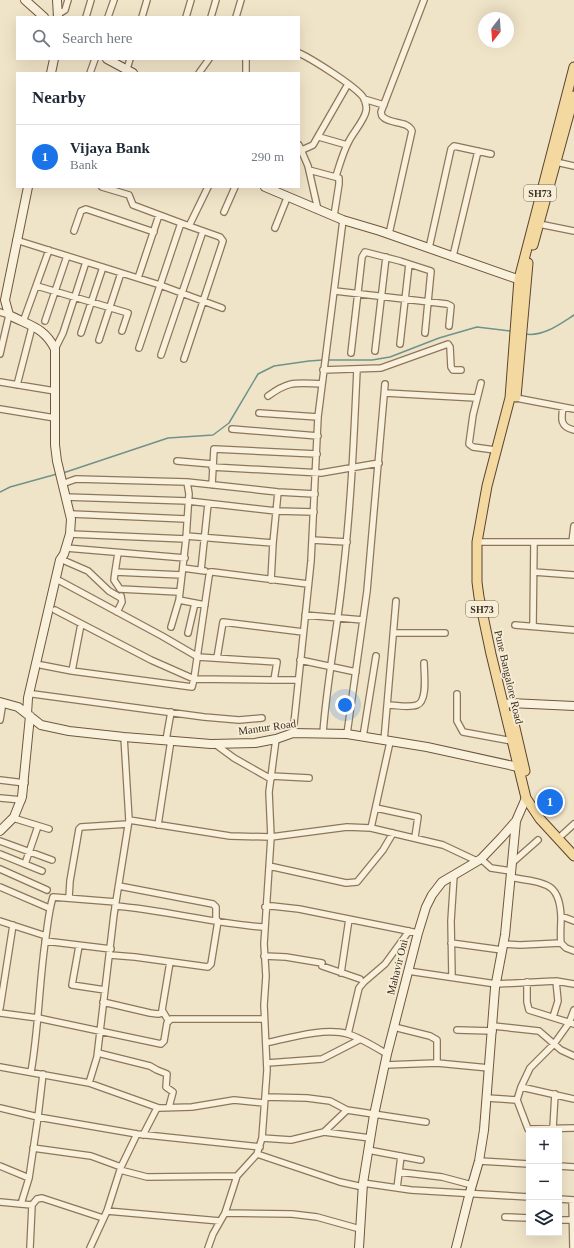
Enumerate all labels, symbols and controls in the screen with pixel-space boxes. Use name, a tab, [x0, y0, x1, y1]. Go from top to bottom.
north arrow	[478, 12, 514, 48]
search box	[16, 16, 300, 60]
icon: search	[30, 27, 52, 49]
text: Search here	[62, 30, 132, 46]
text: Nearby	[32, 88, 86, 107]
text: Vijaya Bank	[70, 140, 150, 156]
text: 1	[42, 149, 48, 164]
text: 290 m	[251, 149, 284, 164]
text: Bank	[70, 157, 97, 172]
road number: SH73	[524, 185, 556, 201]
road number: SH73	[466, 601, 498, 617]
street label: Pune Bangalore Road	[492, 629, 526, 726]
your location	[335, 695, 355, 715]
street label: Mantur Road	[237, 717, 297, 737]
pin: 1	[537, 787, 563, 817]
street label: Mahavir Oni	[384, 938, 410, 996]
map controls	[526, 1128, 562, 1236]
button: +	[526, 1128, 562, 1164]
button: −	[526, 1164, 562, 1200]
button: layers	[526, 1200, 562, 1236]

